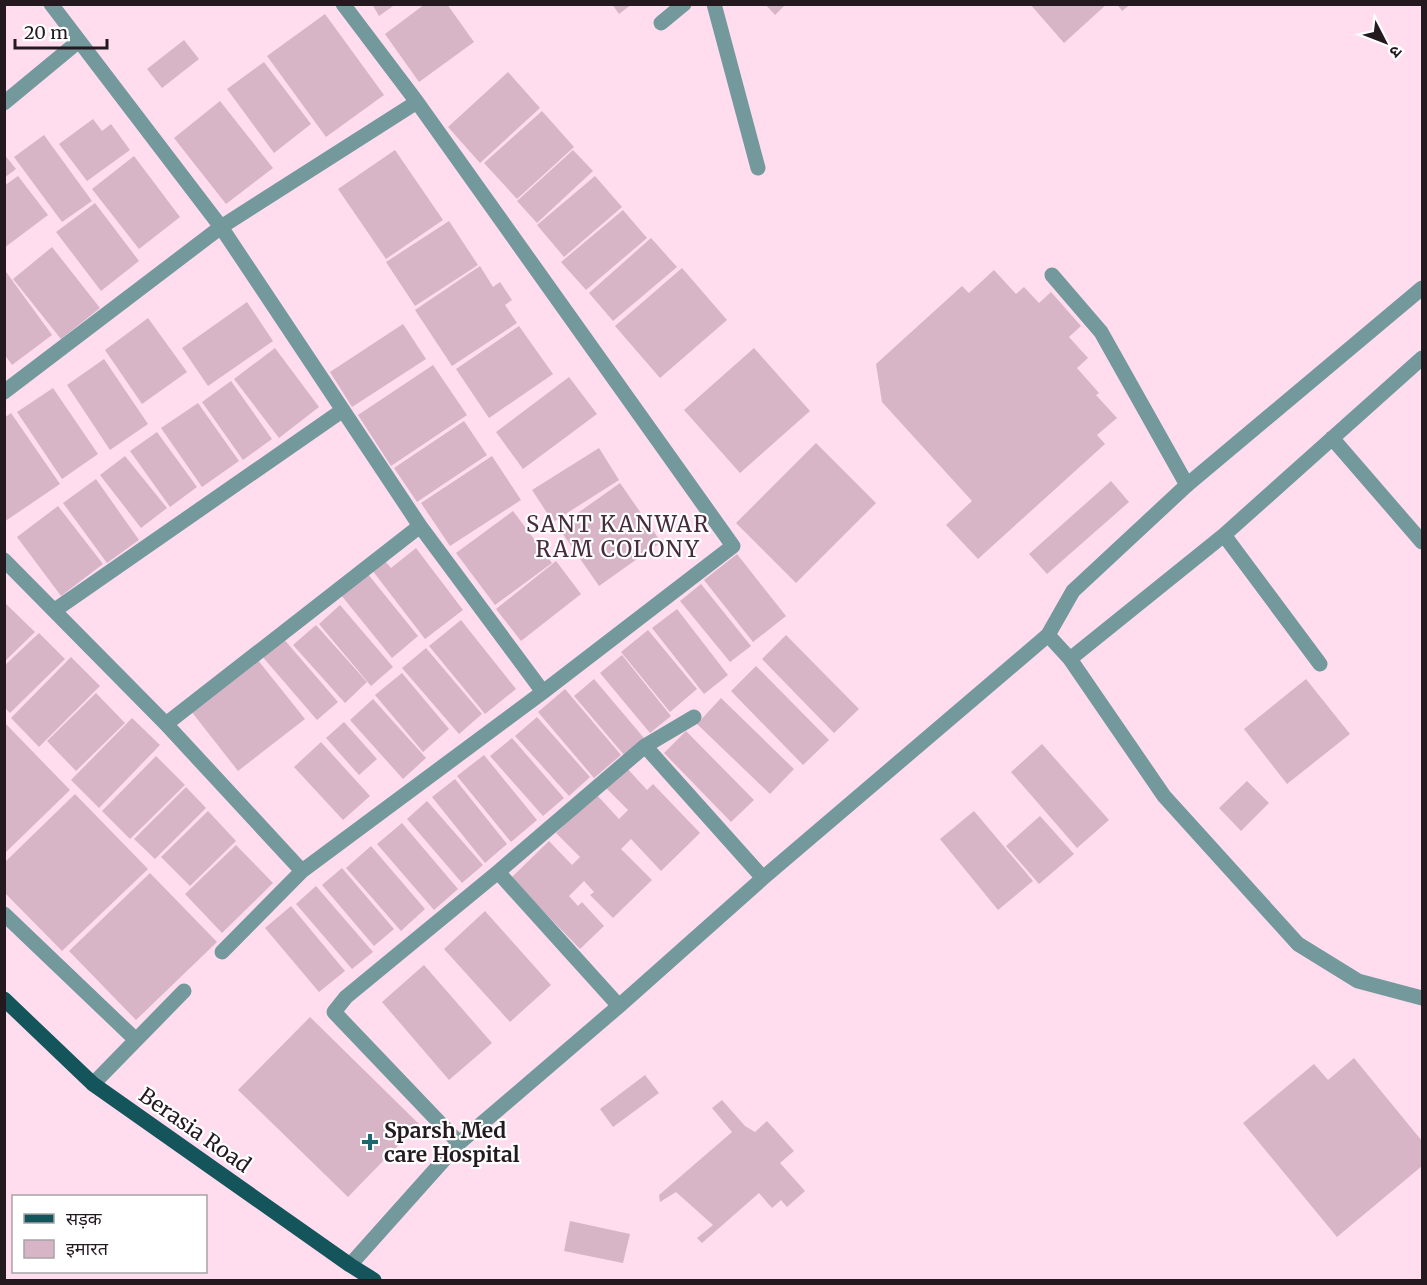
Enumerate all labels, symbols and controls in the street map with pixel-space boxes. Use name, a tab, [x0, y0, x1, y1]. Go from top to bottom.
scale bar	[15, 12, 106, 50]
north arrow	[1355, 12, 1415, 72]
text: 20 m	[24, 21, 68, 44]
text: उ	[1385, 42, 1407, 63]
district label: SANT KANWAR RAM COLONY	[526, 510, 710, 563]
street label: Berasia Road	[134, 1082, 256, 1179]
place label: Sparsh Med care Hospital	[384, 1117, 520, 1168]
marker: Sparsh Med care Hospital	[361, 1133, 379, 1151]
legend	[12, 1195, 207, 1273]
text: सड़क	[66, 1207, 103, 1230]
text: इमारत	[66, 1237, 109, 1260]

